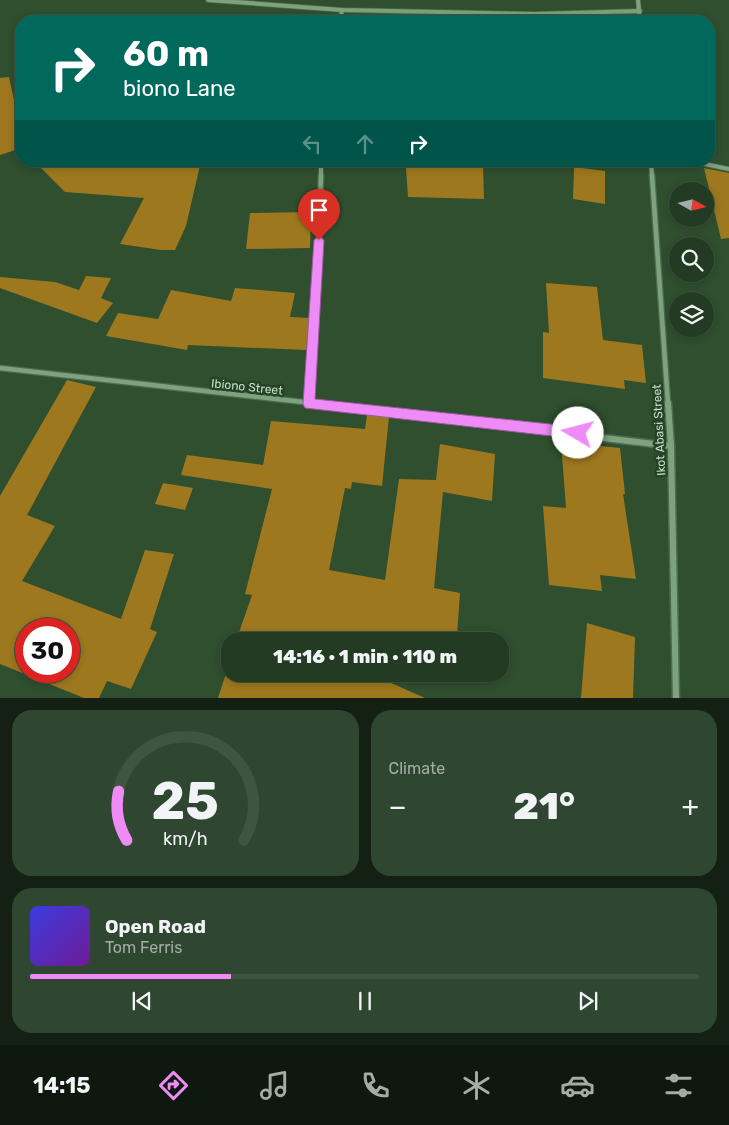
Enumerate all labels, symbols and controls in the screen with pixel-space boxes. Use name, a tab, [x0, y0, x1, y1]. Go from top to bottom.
text: 60 m	[123, 33, 209, 75]
icon: right	[40, 35, 105, 100]
text: biono Lane	[123, 75, 236, 102]
icon: left	[298, 130, 326, 158]
icon: ahead	[351, 130, 379, 158]
icon: right	[404, 130, 432, 158]
north arrow	[669, 182, 714, 228]
map controls	[669, 182, 714, 337]
pin	[298, 189, 340, 240]
icon: arrive	[305, 196, 333, 224]
button: search	[669, 237, 714, 282]
button: layers	[669, 292, 714, 337]
street label: Ibiono Street	[210, 376, 284, 398]
street label: Ikot Abasi Street	[650, 384, 668, 476]
position arrow	[551, 406, 603, 458]
speed limit sign: 30	[15, 618, 80, 683]
text: 14:16 · 1 min · 110 m	[273, 645, 457, 668]
text: Climate	[389, 759, 445, 778]
text: 25	[152, 770, 219, 832]
text: 21°	[513, 783, 575, 829]
text: −	[389, 790, 407, 823]
text: +	[682, 790, 699, 823]
text: km/h	[163, 828, 208, 849]
text: Open Road	[105, 915, 206, 938]
text: Tom Ferris	[105, 938, 182, 957]
icon: previous	[128, 987, 156, 1015]
icon: pause	[351, 987, 379, 1015]
icon: next	[574, 987, 602, 1015]
icon: directions	[156, 1068, 191, 1103]
icon: music	[257, 1068, 292, 1103]
icon: phone	[358, 1068, 393, 1103]
icon: climate	[459, 1068, 494, 1103]
icon: car	[560, 1068, 595, 1103]
icon: filters	[661, 1068, 696, 1103]
text: 14:15	[33, 1072, 90, 1099]

